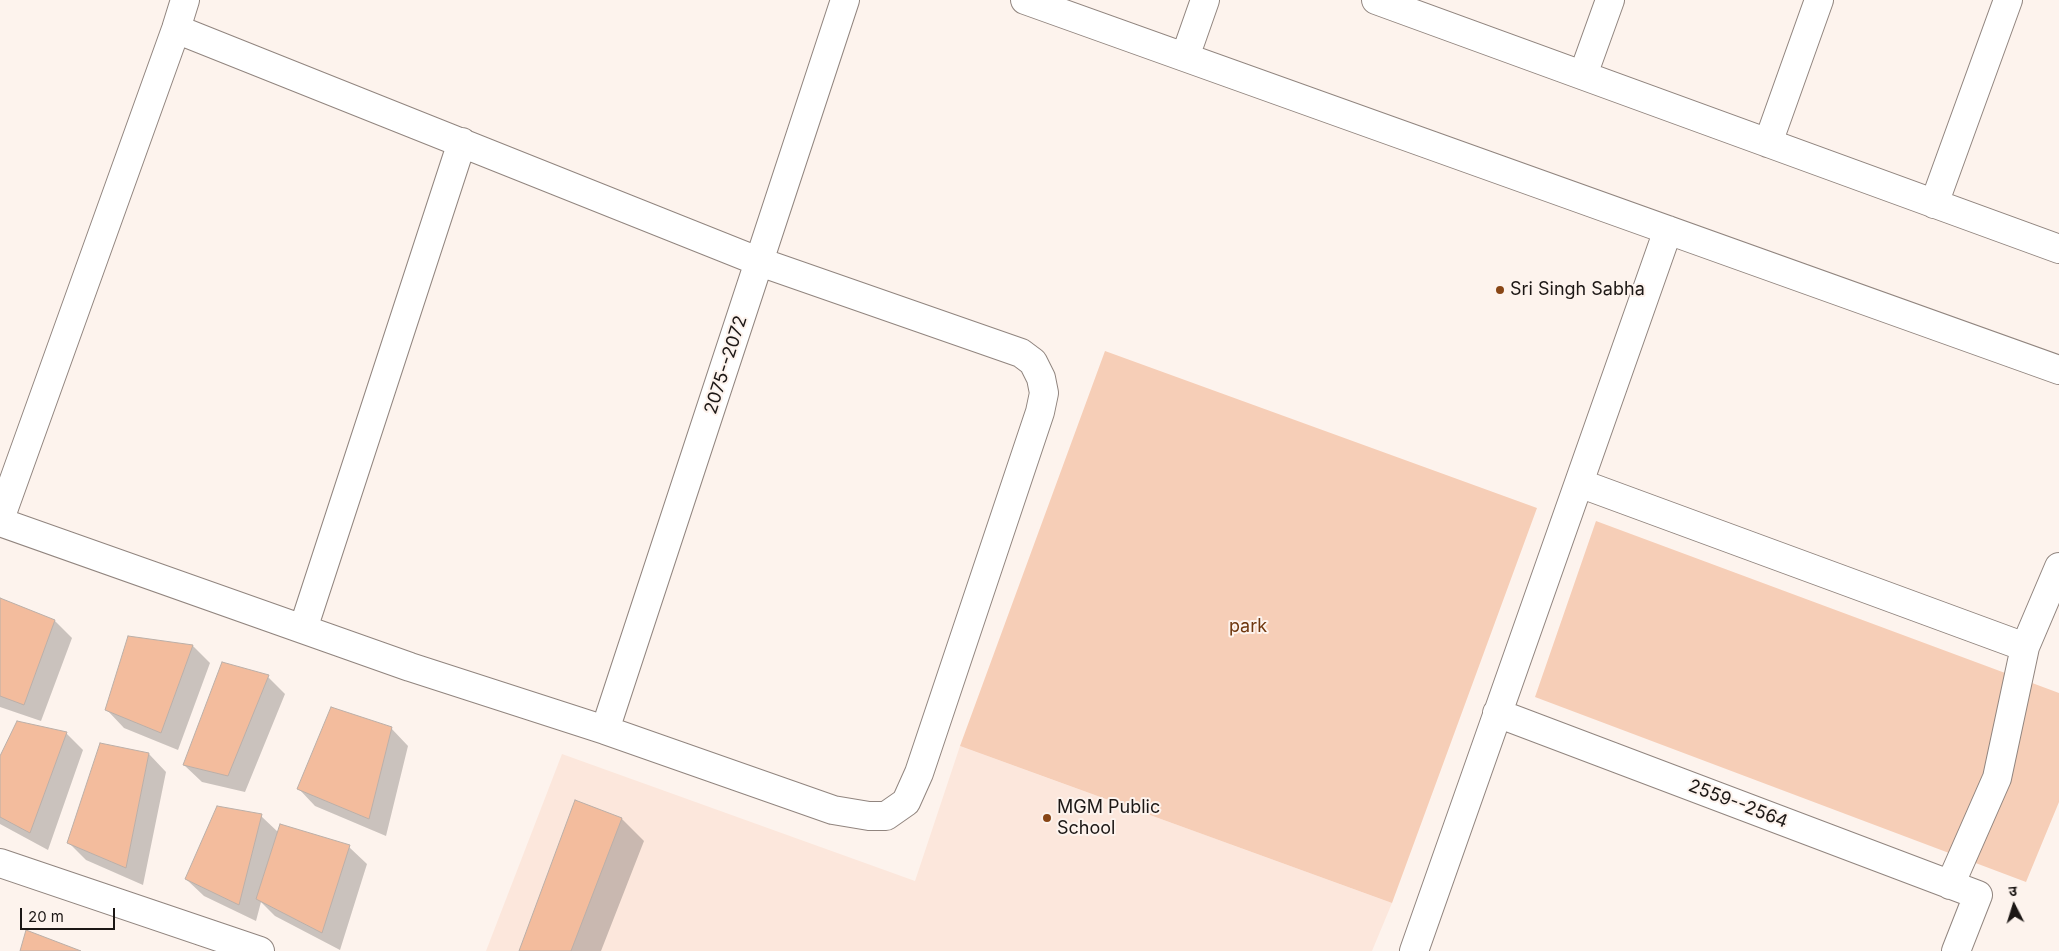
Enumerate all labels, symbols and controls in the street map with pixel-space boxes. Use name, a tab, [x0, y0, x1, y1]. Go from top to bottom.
place label: Sri Singh Sabha	[1510, 279, 1645, 301]
marker: Sri Singh Sabha	[1494, 284, 1506, 296]
street label: 2075--2072	[700, 313, 752, 417]
park label: park	[1229, 616, 1267, 638]
street label: 2559--2564	[1685, 775, 1791, 833]
place label: MGM Public School	[1057, 797, 1160, 840]
marker: MGM Public School	[1041, 812, 1053, 824]
north arrow	[1989, 881, 2039, 931]
text: उ	[2008, 882, 2017, 899]
scale bar	[22, 898, 118, 930]
text: 20 m	[28, 907, 64, 926]

